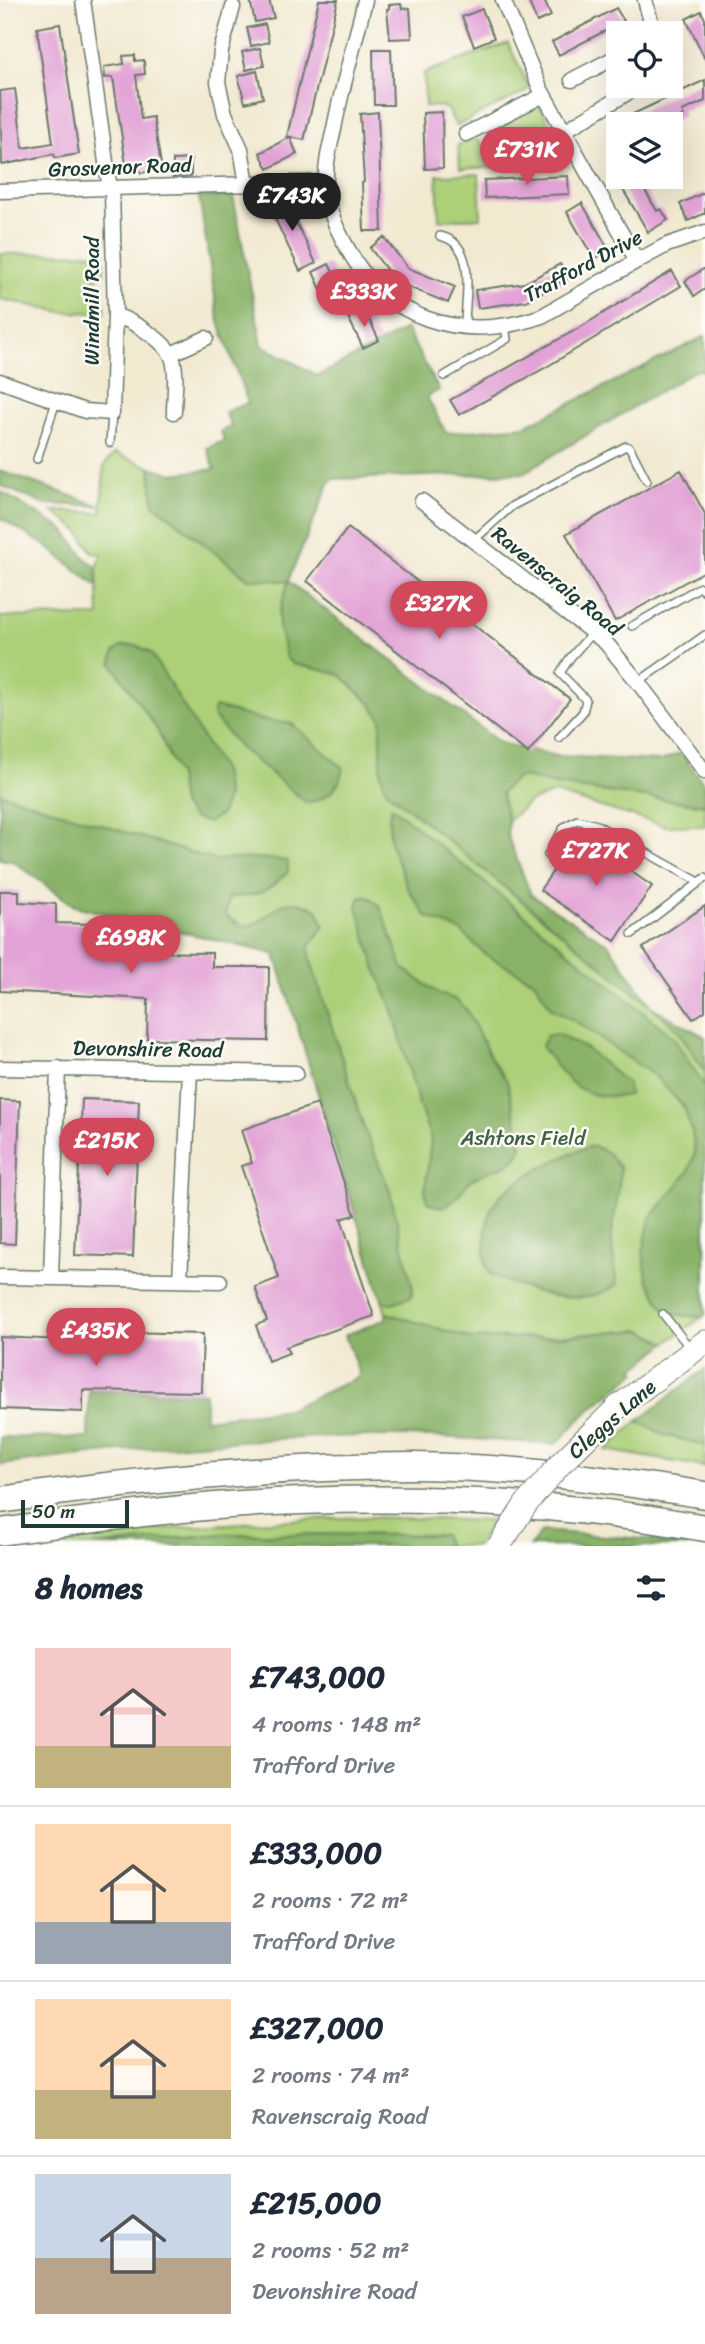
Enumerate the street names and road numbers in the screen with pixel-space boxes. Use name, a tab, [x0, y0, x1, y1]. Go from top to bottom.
street label: Grosvenor Road	[48, 145, 194, 188]
street label: Trafford Drive	[516, 218, 650, 313]
street label: Windmill Road	[73, 235, 111, 365]
street label: Ravenscraig Road	[483, 516, 633, 647]
street label: Devonshire Road	[72, 1029, 225, 1069]
street label: Cleggs Lane	[559, 1369, 665, 1469]

